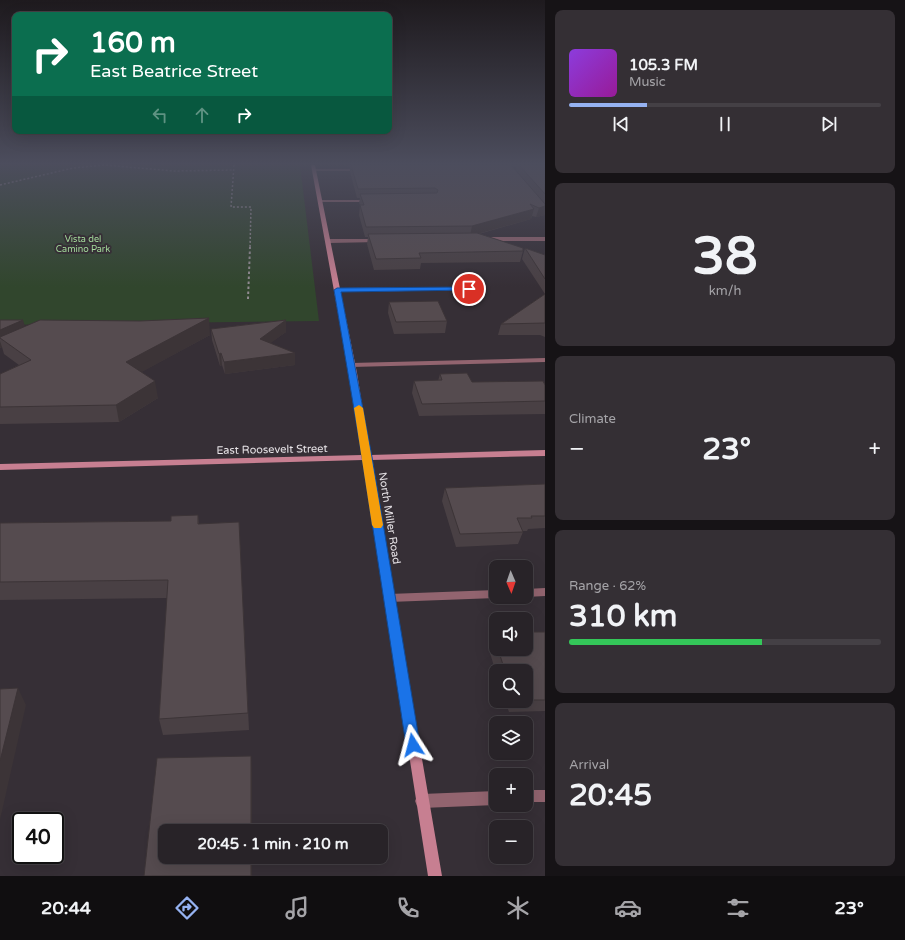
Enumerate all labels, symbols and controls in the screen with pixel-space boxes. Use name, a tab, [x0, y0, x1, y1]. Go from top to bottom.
text: 160 m	[90, 26, 176, 60]
icon: right	[24, 28, 76, 80]
text: 105.3 FM	[629, 56, 698, 74]
text: East Beatrice Street	[90, 60, 258, 82]
text: Music	[629, 74, 666, 90]
icon: left	[149, 104, 171, 126]
icon: ahead	[191, 104, 213, 126]
icon: right	[233, 104, 255, 126]
icon: previous	[610, 113, 632, 135]
icon: pause	[714, 113, 736, 135]
icon: next	[818, 113, 840, 135]
text: 38	[692, 225, 758, 288]
park label: Vista del Camino Park	[56, 234, 110, 255]
pin	[452, 272, 486, 306]
icon: arrive	[458, 278, 480, 300]
text: km/h	[709, 283, 741, 299]
text: Climate	[569, 411, 616, 427]
text: 23°	[702, 431, 751, 468]
text: −	[569, 436, 585, 462]
text: +	[869, 436, 881, 462]
street label: East Roosevelt Street	[216, 442, 328, 457]
street label: North Miller Road	[376, 471, 403, 565]
north arrow	[489, 560, 533, 604]
map controls	[489, 560, 533, 864]
text: Range · 62%	[569, 578, 646, 594]
text: 310 km	[569, 598, 677, 635]
button: sound	[489, 612, 533, 656]
button: search	[489, 664, 533, 708]
button: layers	[489, 716, 533, 760]
position arrow	[392, 724, 434, 766]
text: Arrival	[569, 757, 609, 773]
button: +	[489, 768, 533, 812]
text: 20:45	[569, 777, 652, 814]
speed limit sign: 40	[12, 812, 64, 864]
button: −	[489, 820, 533, 864]
text: 20:45 · 1 min · 210 m	[198, 835, 348, 853]
icon: directions	[173, 894, 201, 922]
icon: music	[283, 894, 311, 922]
icon: phone	[394, 894, 422, 922]
icon: climate	[504, 894, 532, 922]
icon: car	[614, 894, 642, 922]
icon: filters	[724, 894, 752, 922]
text: 20:44	[41, 897, 91, 919]
text: 23°	[834, 897, 864, 919]

